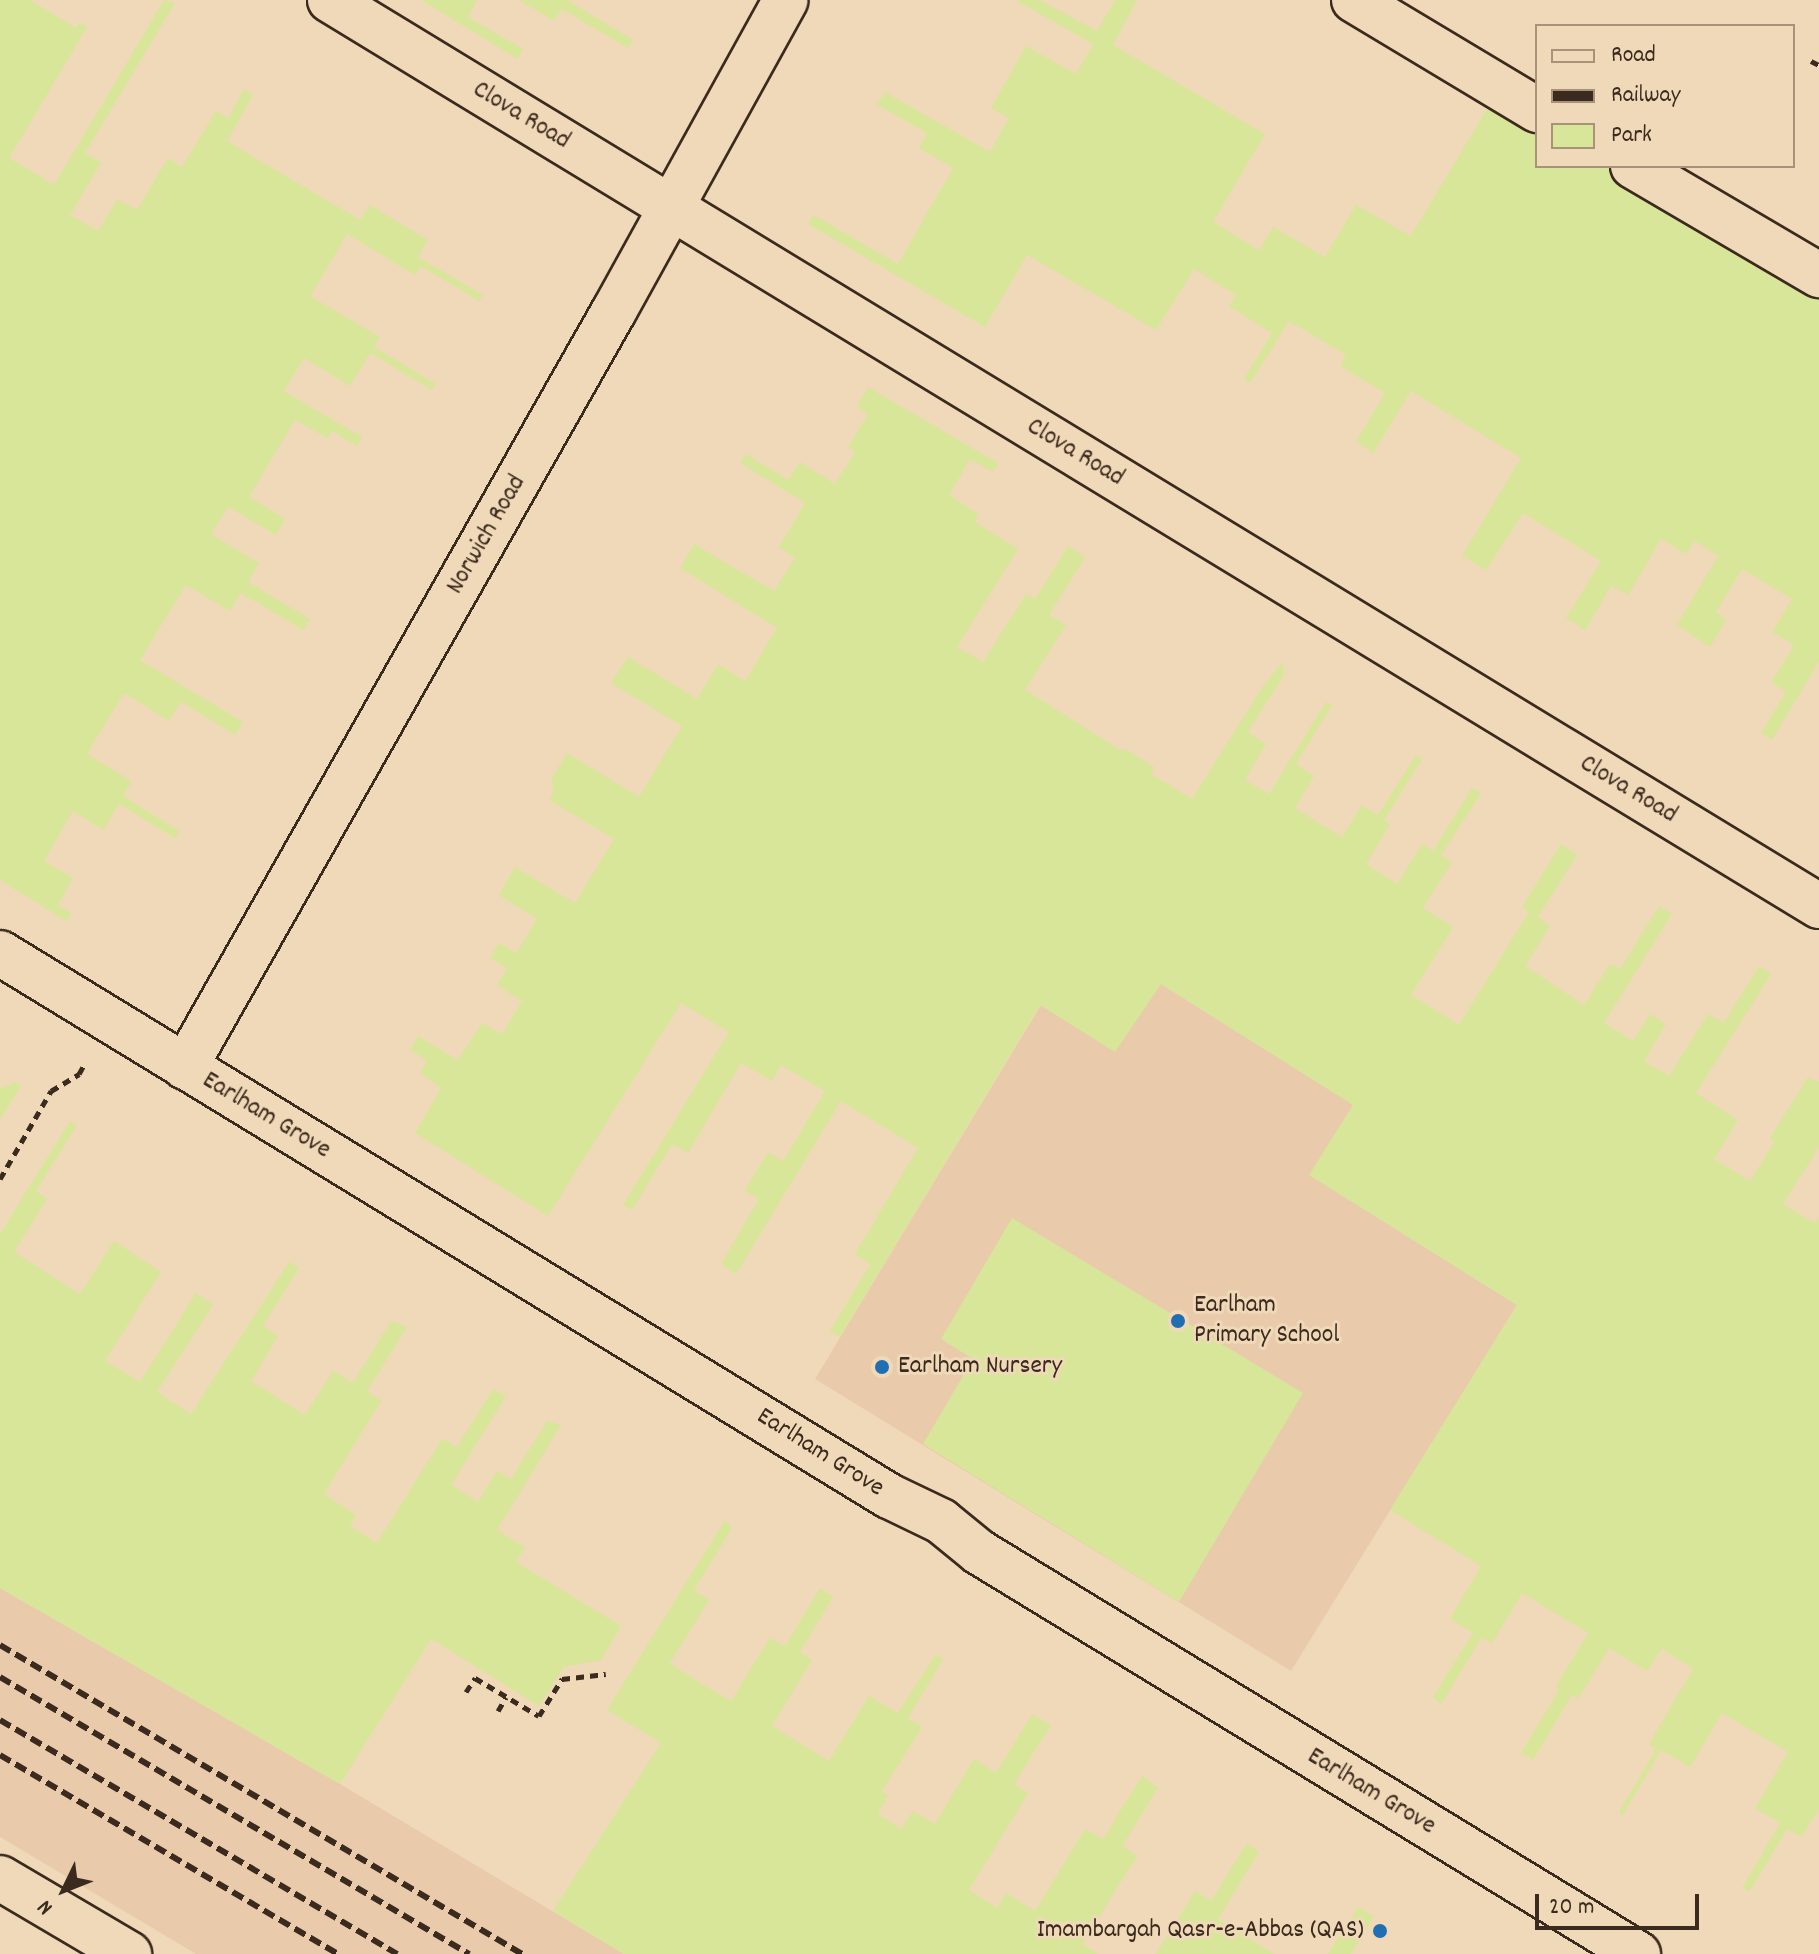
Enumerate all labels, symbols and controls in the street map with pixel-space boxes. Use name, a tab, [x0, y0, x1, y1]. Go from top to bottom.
legend	[1535, 24, 1795, 168]
text: Road	[1611, 39, 1656, 73]
street label: Clova Road	[467, 75, 575, 157]
text: Railway	[1611, 79, 1680, 113]
text: Park	[1611, 119, 1652, 153]
street label: Clova Road	[1021, 412, 1129, 494]
street label: Norwich Road	[440, 470, 534, 600]
street label: Clova Road	[1574, 749, 1682, 831]
street label: Earlham Grove	[196, 1065, 336, 1167]
place label: Earlham Primary School	[1194, 1290, 1340, 1352]
marker: Earlham Primary School	[1169, 1312, 1187, 1330]
place label: Earlham Nursery	[898, 1351, 1062, 1383]
marker: Earlham Nursery	[873, 1358, 891, 1376]
street label: Earlham Grove	[751, 1402, 889, 1504]
street label: Earlham Grove	[1301, 1741, 1441, 1843]
north arrow	[24, 1850, 104, 1930]
scale bar	[1539, 1878, 1703, 1928]
text: 20 m	[1549, 1891, 1595, 1925]
text: N	[31, 1892, 61, 1921]
place label: Imambargah Qasr-e-Abbas (QAS)	[1037, 1915, 1364, 1947]
marker: Imambargah Qasr-e-Abbas (QAS)	[1371, 1922, 1389, 1940]

